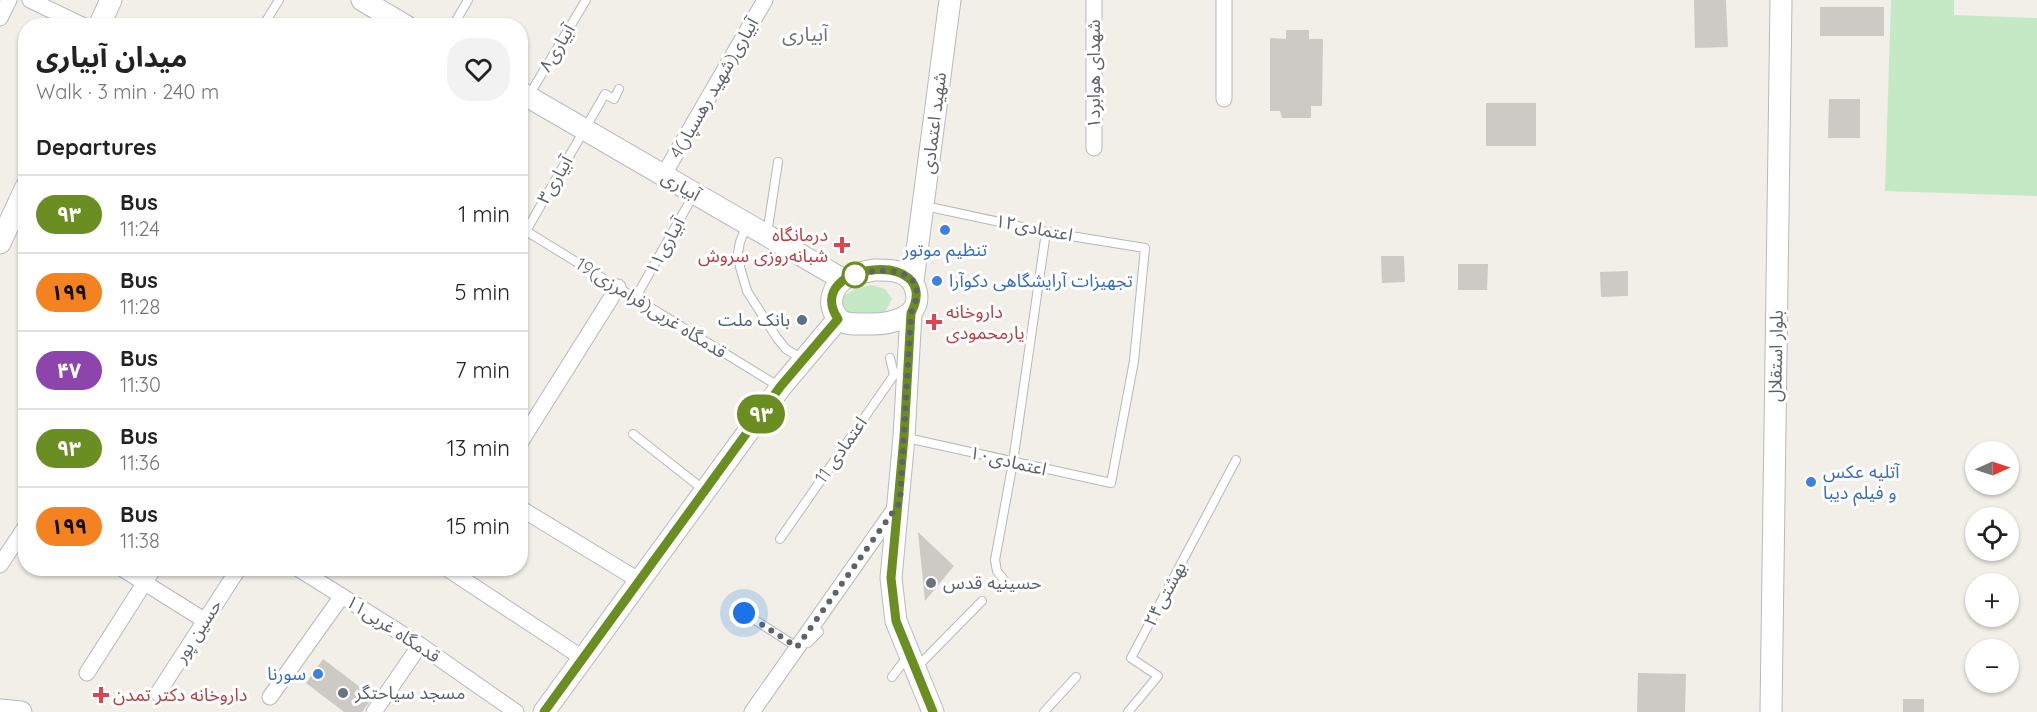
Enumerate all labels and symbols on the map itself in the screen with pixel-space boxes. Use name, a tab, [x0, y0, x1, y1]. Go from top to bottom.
street label: 4آبیاری(شهید رهسپار)	[664, 13, 764, 162]
street label: آبیاری۸	[533, 19, 580, 76]
street label: شهدای هوابرد۱	[1082, 19, 1105, 129]
district label: آبیاری	[782, 21, 829, 46]
street label: شهید اعتمادی	[916, 71, 951, 175]
street label: آبیاری۳	[532, 151, 578, 208]
street label: آبیاری	[658, 165, 706, 206]
street label: اعتمادی۱۲	[993, 209, 1075, 246]
street label: آبیاری۱۱	[639, 212, 690, 278]
place label: درمانگاه شبانه‌روزی سروش	[698, 223, 828, 267]
marker: تنظیم موتور	[938, 223, 952, 237]
marker: درمانگاه شبانه‌روزی سروش	[833, 236, 851, 254]
place label: تنظیم موتور	[902, 238, 987, 263]
street label: 19قدمگاه غربی(فرامرزی)	[572, 252, 731, 363]
unlabelled marker	[842, 262, 868, 288]
place label: تجهیزات آرایشگاهی دکوآرا	[949, 269, 1133, 292]
marker: تجهیزات آرایشگاهی دکوآرا	[930, 274, 944, 288]
place label: داروخانه یارمحمودی	[946, 300, 1025, 344]
place label: بانک ملت	[718, 308, 790, 331]
street label: بلوار استقلال	[1763, 310, 1788, 402]
marker: بانک ملت	[795, 313, 809, 327]
marker: داروخانه یارمحمودی	[927, 315, 941, 329]
line badge: ۹۳	[734, 394, 788, 434]
street label: 11 اعتمادی	[809, 412, 872, 488]
street label: اعتمادی۱۰	[967, 440, 1049, 481]
north arrow	[1965, 441, 2019, 495]
place label: آتلیه عکس و فیلم دیبا	[1823, 460, 1900, 506]
marker: آتلیه عکس و فیلم دیبا	[1804, 475, 1818, 489]
street label: ۲۴بهشتی	[1138, 558, 1191, 630]
place label: حسینیه قدس	[943, 571, 1042, 594]
marker: حسینیه قدس	[924, 576, 938, 590]
street label: قدمگاه غربی۱۱	[342, 590, 445, 668]
street label: حسین پور	[168, 595, 227, 668]
your location	[729, 598, 759, 628]
place label: سورنا	[267, 662, 306, 685]
marker: سورنا	[311, 667, 325, 681]
place label: مسجد سیاحتگر	[354, 681, 465, 704]
place label: داروخانه دکتر تمدن	[113, 683, 247, 706]
marker: مسجد سیاحتگر	[336, 686, 350, 700]
marker: داروخانه دکتر تمدن	[94, 688, 108, 702]

